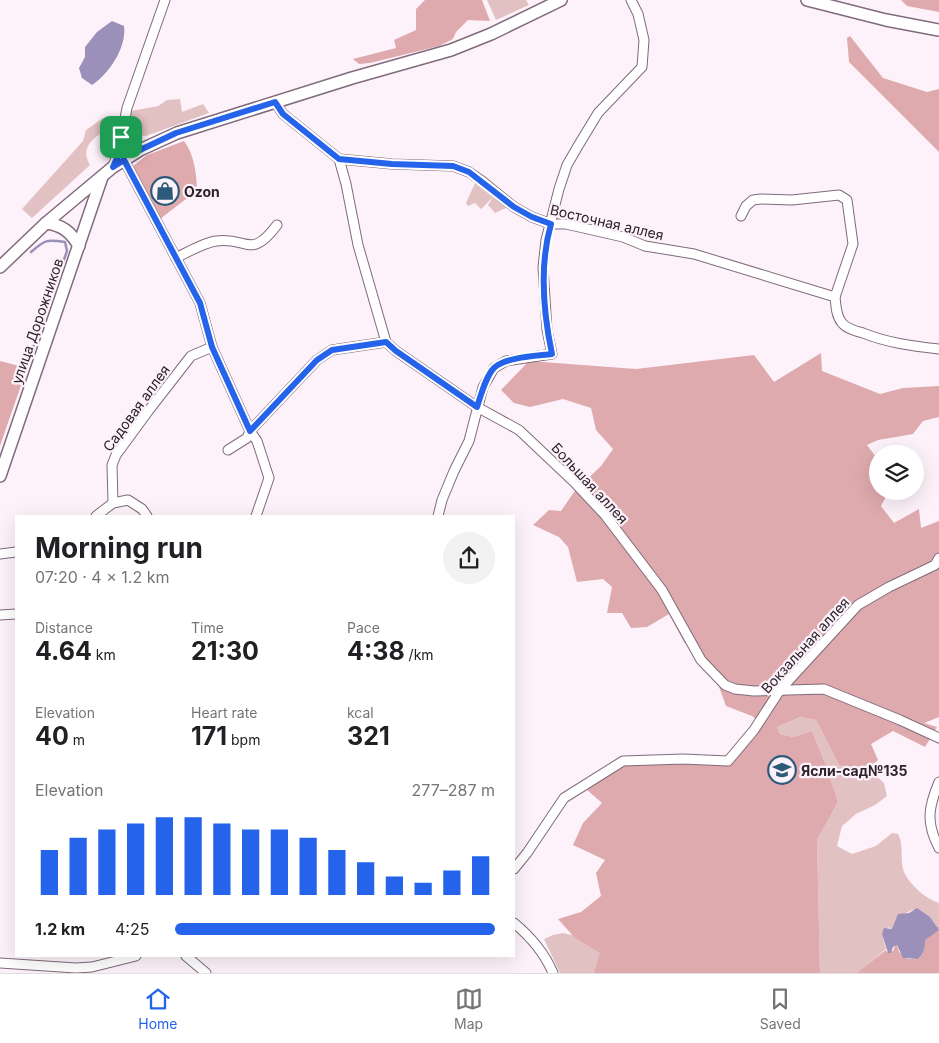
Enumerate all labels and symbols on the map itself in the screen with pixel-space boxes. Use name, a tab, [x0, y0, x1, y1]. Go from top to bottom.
pin	[100, 116, 142, 158]
shop icon: Ozon	[150, 176, 180, 206]
place label: Ozon	[184, 183, 220, 200]
street label: Восточная аллея	[548, 201, 666, 243]
street label: улица Дорожников	[8, 256, 67, 386]
street label: Садовая аллея	[99, 361, 173, 455]
street label: Большая аллея	[548, 439, 632, 527]
street label: Вокзальная аллея	[757, 594, 853, 696]
school or university icon: Ясли-сад№135	[767, 755, 797, 785]
place label: Ясли-сад№135	[801, 762, 908, 779]

